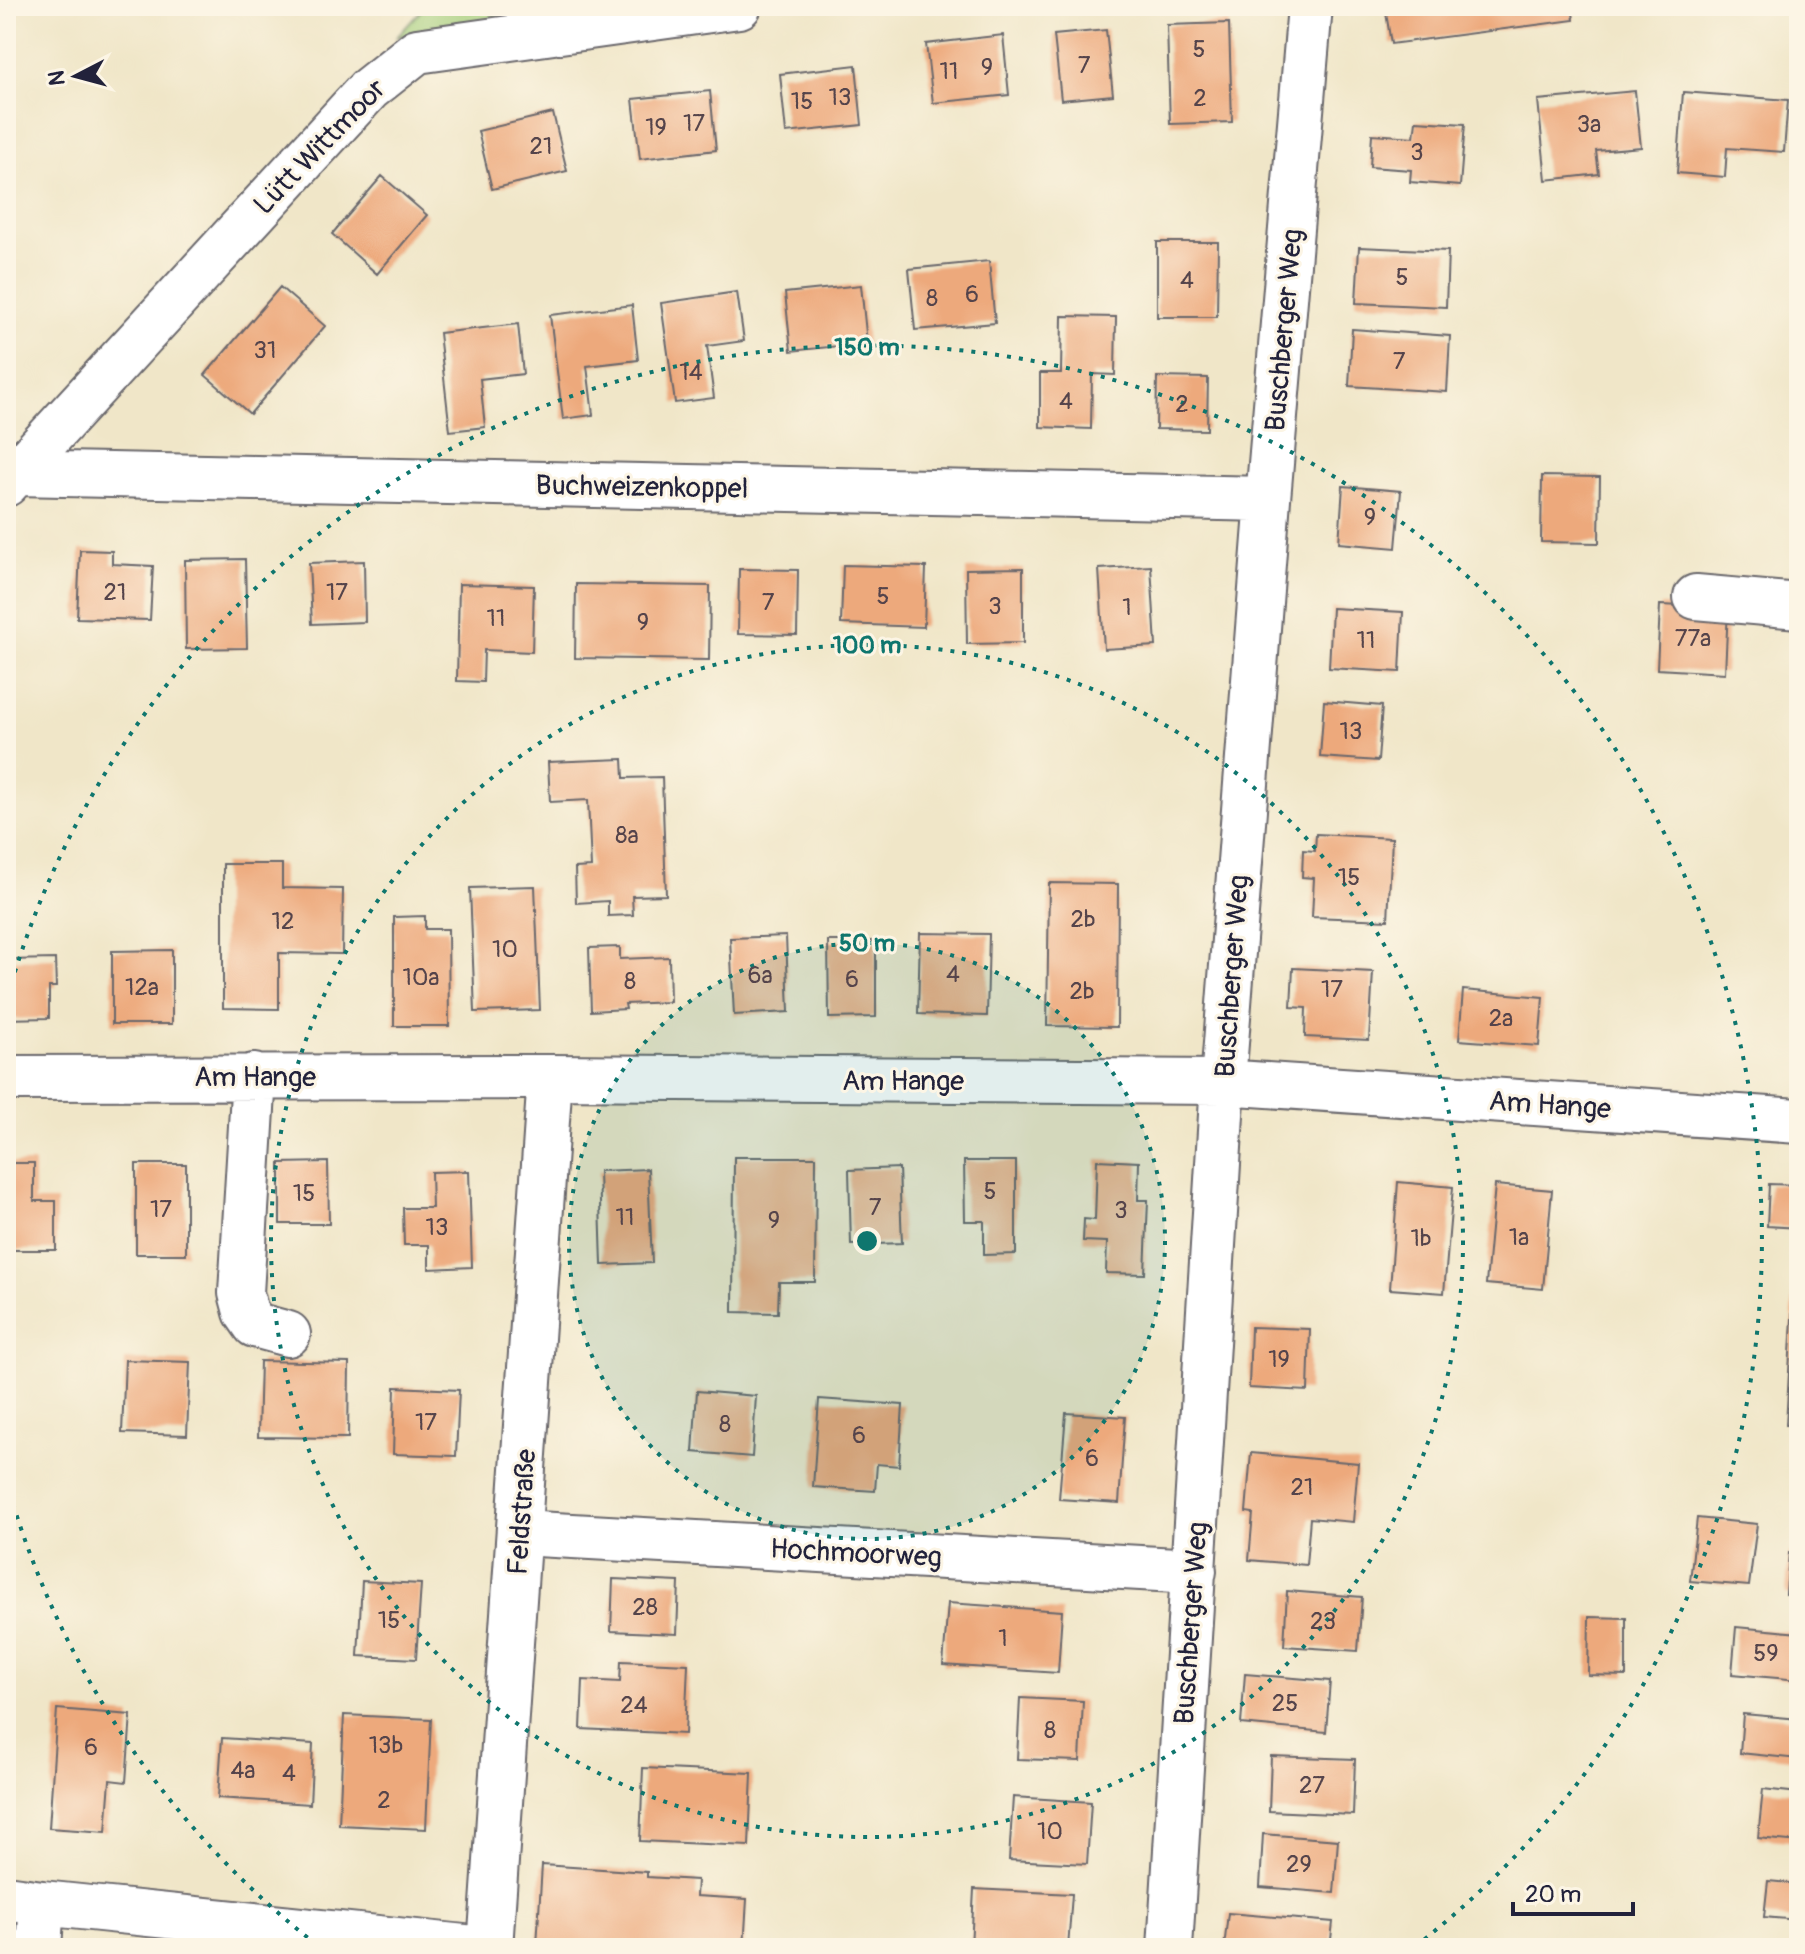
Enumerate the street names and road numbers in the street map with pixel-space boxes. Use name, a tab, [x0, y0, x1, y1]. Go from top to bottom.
street label: Lütt Wittmoor	[247, 72, 394, 222]
street label: Buschberger Weg	[1258, 227, 1311, 433]
street label: Buchweizenkoppel	[535, 468, 749, 507]
street label: Buschberger Weg	[1208, 874, 1257, 1079]
street label: Am Hange	[194, 1060, 316, 1095]
street label: Am Hange	[842, 1064, 964, 1099]
street label: Am Hange	[1488, 1084, 1612, 1127]
street label: Feldstraße	[501, 1448, 544, 1576]
street label: Buschberger Weg	[1167, 1521, 1216, 1726]
street label: Hochmoorweg	[769, 1532, 943, 1575]

